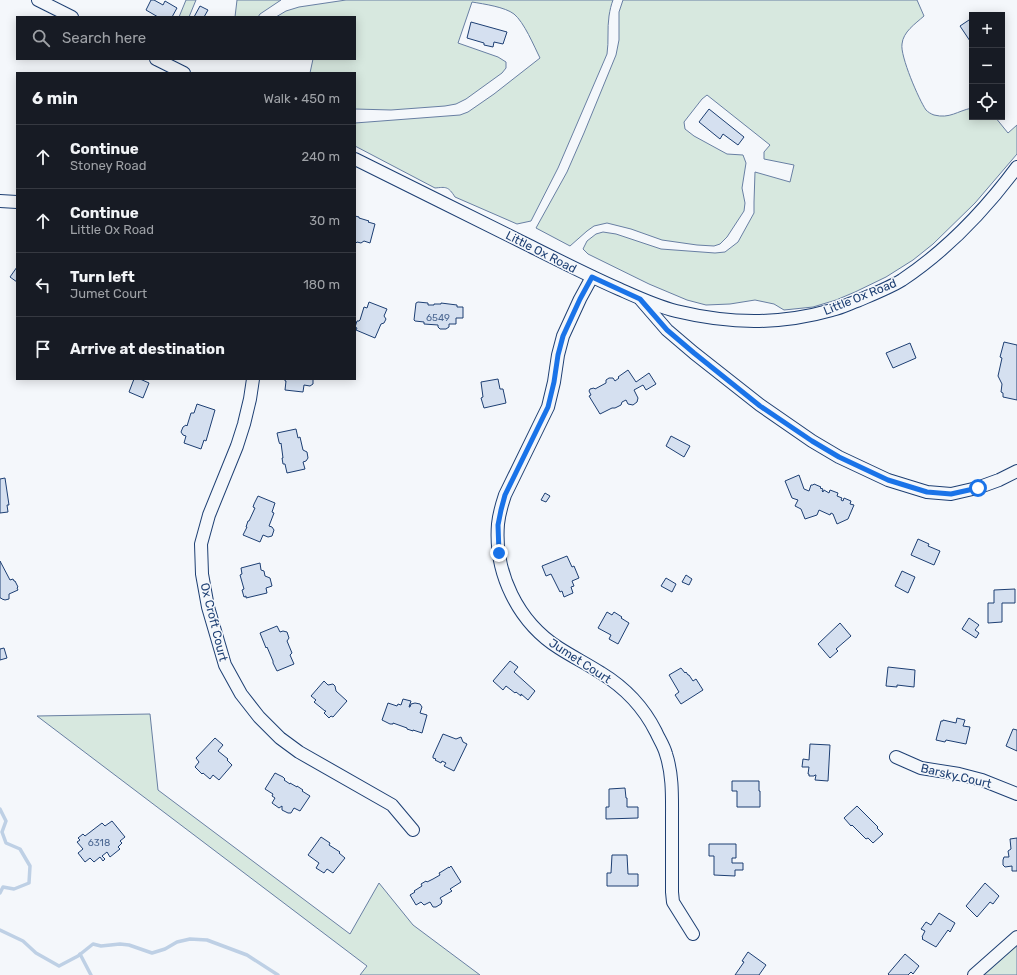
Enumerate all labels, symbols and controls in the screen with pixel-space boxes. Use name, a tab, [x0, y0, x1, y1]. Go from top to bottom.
map controls	[969, 12, 1005, 120]
button: +	[969, 12, 1005, 48]
search box	[16, 16, 356, 60]
icon: search	[30, 27, 52, 49]
text: Search here	[62, 29, 146, 47]
button: −	[969, 48, 1005, 84]
button: locate	[969, 84, 1005, 120]
text: 6 min	[32, 88, 78, 108]
text: Walk · 450 m	[264, 91, 340, 106]
text: Continue	[70, 140, 139, 158]
icon: ahead	[32, 146, 54, 168]
text: 240 m	[301, 149, 340, 164]
text: Stoney Road	[70, 158, 146, 173]
text: Continue	[70, 204, 139, 222]
icon: ahead	[32, 210, 54, 232]
text: 30 m	[309, 213, 340, 228]
text: Little Ox Road	[70, 222, 154, 237]
street label: Little Ox Road	[503, 228, 579, 276]
text: Turn left	[70, 268, 135, 286]
icon: left	[32, 274, 54, 296]
street label: Little Ox Road	[821, 276, 899, 318]
text: 180 m	[303, 277, 340, 292]
text: Jumet Court	[70, 286, 147, 301]
house number: 6549	[426, 312, 450, 324]
icon: arrive	[32, 338, 54, 360]
text: Arrive at destination	[70, 340, 225, 358]
route start	[969, 479, 987, 497]
route end	[490, 544, 508, 562]
street label: Ox Croft Court	[197, 581, 231, 663]
street label: Jumet Court	[546, 636, 614, 686]
street label: Barsky Court	[919, 761, 993, 791]
house number: 6318	[88, 837, 110, 849]

